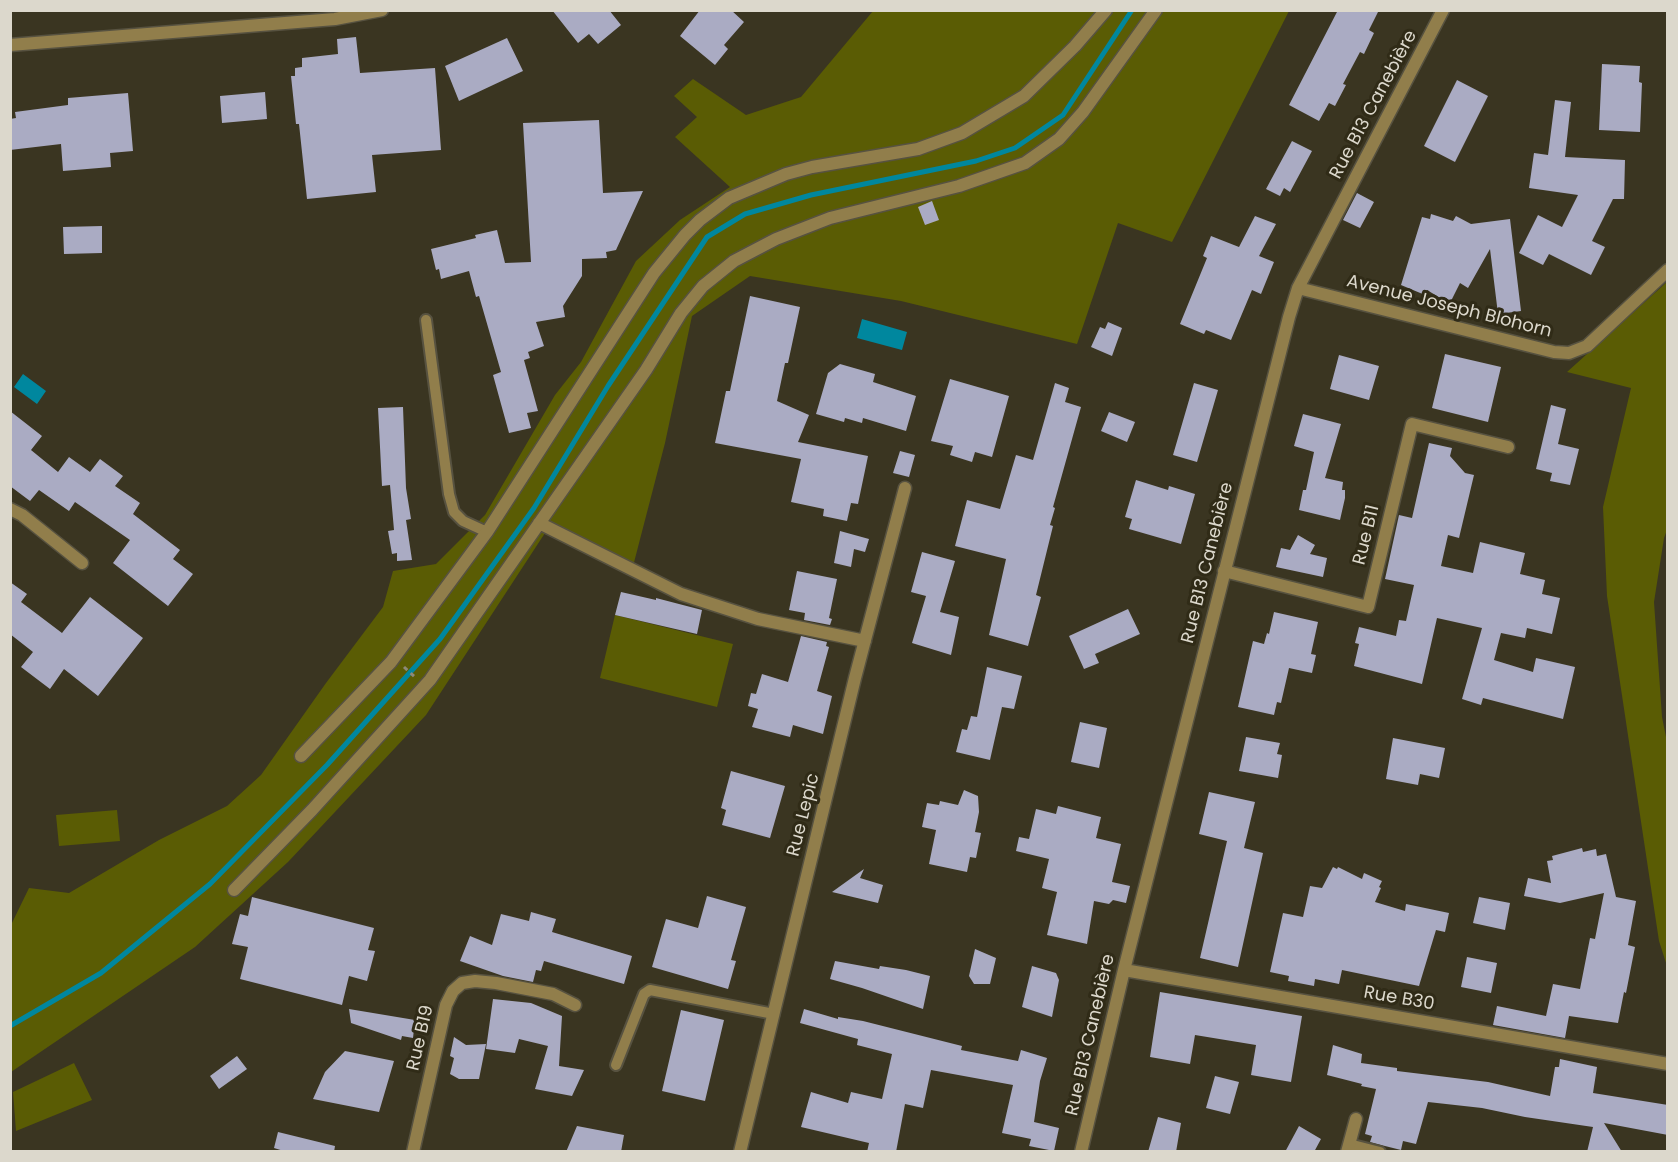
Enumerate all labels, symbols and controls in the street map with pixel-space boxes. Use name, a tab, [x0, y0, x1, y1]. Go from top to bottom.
street label: Rue B13 Canebière	[1326, 27, 1422, 183]
street label: Avenue Joseph Blohorn	[1344, 271, 1554, 343]
street label: Rue B13 Canebière	[1178, 480, 1238, 646]
street label: Rue B11	[1349, 503, 1385, 567]
street label: Rue Lepic	[783, 771, 825, 859]
street label: Rue B13 Canebière	[1062, 952, 1120, 1118]
street label: Rue B30	[1362, 982, 1436, 1016]
street label: Rue B19	[403, 1003, 439, 1073]

